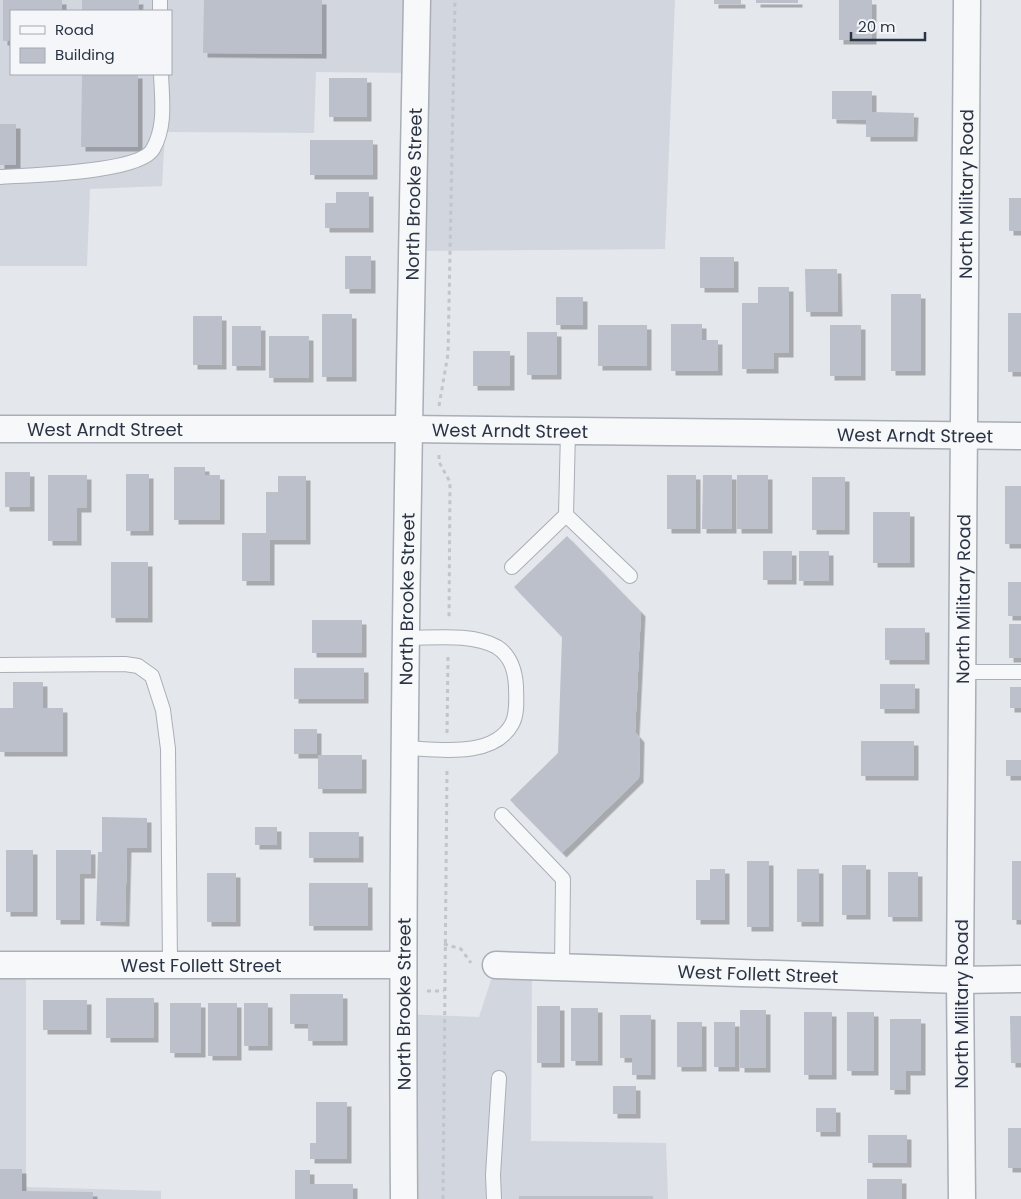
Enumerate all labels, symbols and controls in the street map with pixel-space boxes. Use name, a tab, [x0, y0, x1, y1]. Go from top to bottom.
legend	[10, 10, 172, 75]
scale bar	[851, 10, 925, 42]
text: 20 m	[858, 16, 896, 37]
text: Road	[55, 19, 94, 40]
text: Building	[55, 44, 115, 65]
street label: North Brooke Street	[399, 108, 427, 281]
street label: North Military Road	[953, 109, 979, 279]
street label: West Arndt Street	[27, 417, 183, 442]
street label: West Arndt Street	[432, 417, 588, 444]
street label: West Arndt Street	[837, 421, 993, 448]
street label: North Brooke Street	[393, 513, 420, 685]
street label: North Military Road	[950, 514, 976, 684]
street label: North Brooke Street	[391, 918, 416, 1090]
street label: North Military Road	[949, 919, 974, 1089]
street label: West Follett Street	[121, 953, 281, 978]
street label: West Follett Street	[677, 958, 839, 989]

